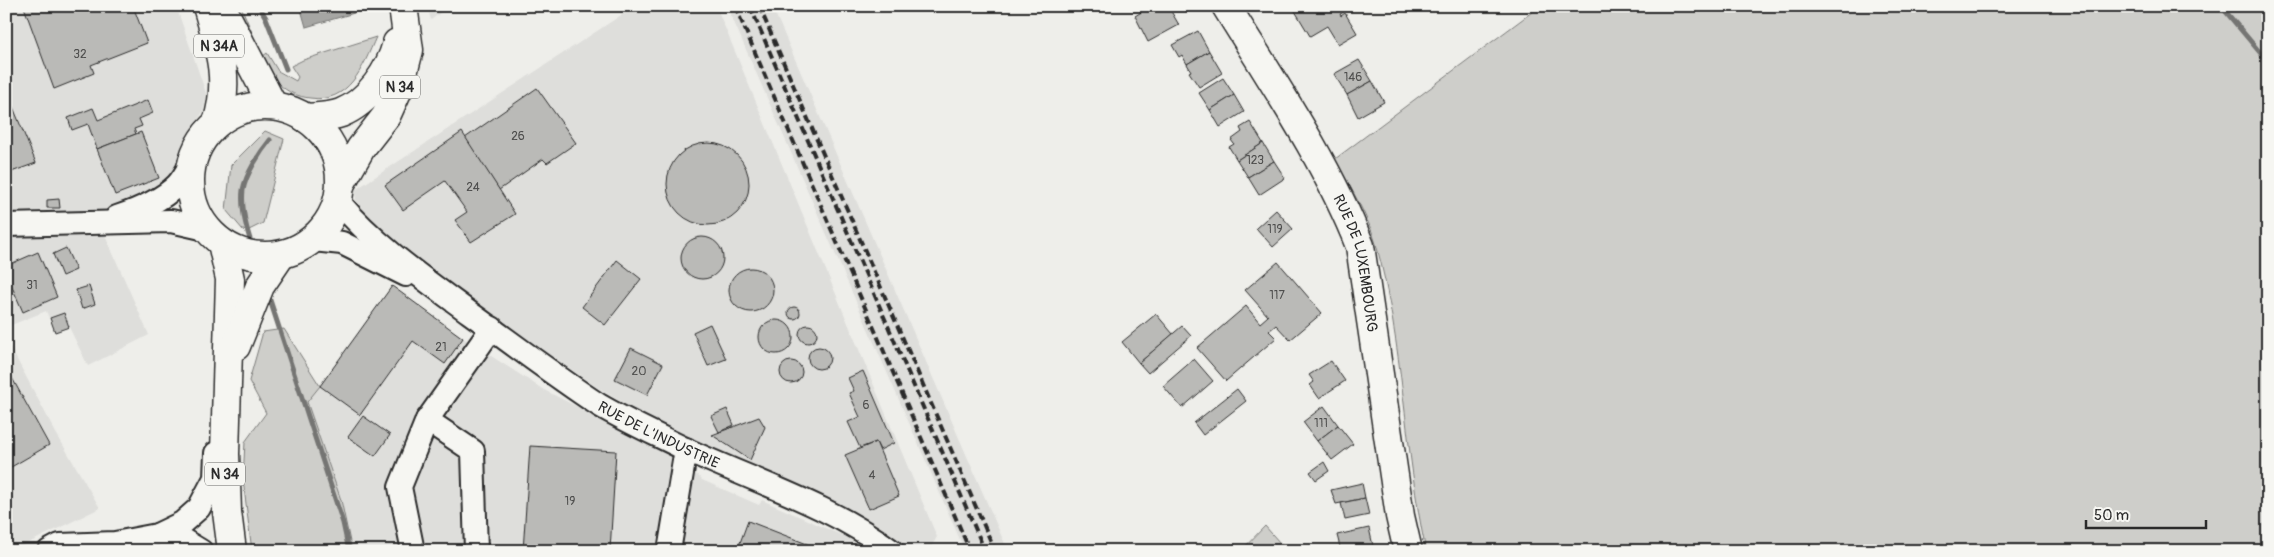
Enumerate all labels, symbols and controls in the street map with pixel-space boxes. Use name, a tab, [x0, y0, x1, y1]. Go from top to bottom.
road number: N 34A	[194, 34, 244, 58]
house number: 32	[73, 47, 87, 62]
house number: 146	[1344, 70, 1362, 85]
road number: N 34	[380, 75, 420, 98]
house number: 26	[511, 129, 525, 144]
house number: 123	[1246, 153, 1264, 168]
house number: 24	[466, 180, 480, 195]
street label: RUE DE LUXEMBOURG	[1329, 191, 1382, 333]
house number: 119	[1267, 222, 1283, 237]
house number: 31	[26, 278, 38, 293]
house number: 117	[1269, 288, 1286, 303]
house number: 21	[435, 340, 447, 355]
house number: 20	[632, 364, 646, 379]
street label: RUE DE L'INDUSTRIE	[594, 397, 722, 473]
house number: 6	[863, 398, 870, 413]
house number: 111	[1314, 416, 1328, 431]
road number: N 34	[205, 462, 245, 486]
house number: 4	[869, 468, 876, 483]
house number: 19	[565, 494, 575, 509]
scale bar	[2086, 497, 2206, 529]
text: 50 m	[2094, 506, 2129, 525]

